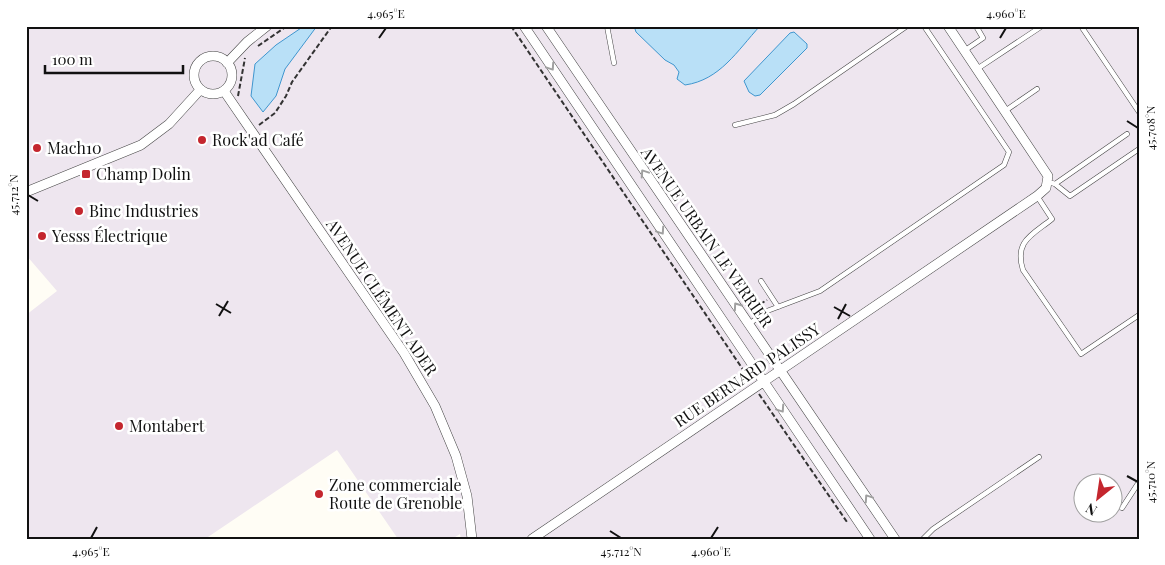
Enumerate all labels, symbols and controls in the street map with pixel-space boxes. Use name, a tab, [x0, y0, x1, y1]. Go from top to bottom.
text: 4.965°E	[367, 5, 405, 21]
text: 4.960°E	[986, 5, 1026, 21]
scale bar	[45, 42, 182, 74]
text: 100 m	[52, 49, 93, 69]
one-way arrow	[545, 61, 554, 70]
text: 45.708°N	[1142, 105, 1158, 150]
place label: Rock'ad Café	[212, 129, 304, 150]
marker: Rock'ad Café	[196, 134, 208, 146]
place label: Mach10	[47, 137, 102, 158]
marker: Mach10	[31, 142, 43, 154]
street label: AVENUE URBAIN LE VERRIER	[636, 142, 778, 331]
place label: Champ Dolin	[96, 163, 191, 184]
marker: Champ Dolin	[80, 168, 92, 180]
one-way arrow	[641, 169, 650, 178]
text: 45.712°N	[5, 174, 21, 216]
place label: Binc Industries	[89, 200, 198, 221]
marker: Binc Industries	[73, 205, 85, 217]
street label: AVENUE CLÉMENT ADER	[322, 214, 443, 380]
place label: Yesss Électrique	[51, 225, 168, 246]
one-way arrow	[655, 225, 664, 234]
marker: Yesss Électrique	[36, 230, 48, 242]
one-way arrow	[734, 302, 743, 312]
street label: RUE BERNARD PALISSY	[670, 318, 824, 431]
one-way arrow	[775, 403, 784, 413]
place label: Montabert	[129, 415, 205, 436]
marker: Montabert	[113, 420, 125, 432]
text: 45.710°N	[1142, 460, 1158, 503]
north arrow	[1072, 472, 1122, 522]
place label: Zone commerciale Route de Grenoble	[329, 474, 462, 513]
marker: Zone commerciale Route de Grenoble	[313, 488, 325, 500]
one-way arrow	[865, 495, 874, 504]
text: N	[1082, 499, 1100, 520]
text: 4.965°E	[72, 543, 110, 559]
text: 45.712°N	[600, 543, 642, 559]
text: 4.960°E	[691, 543, 731, 559]

